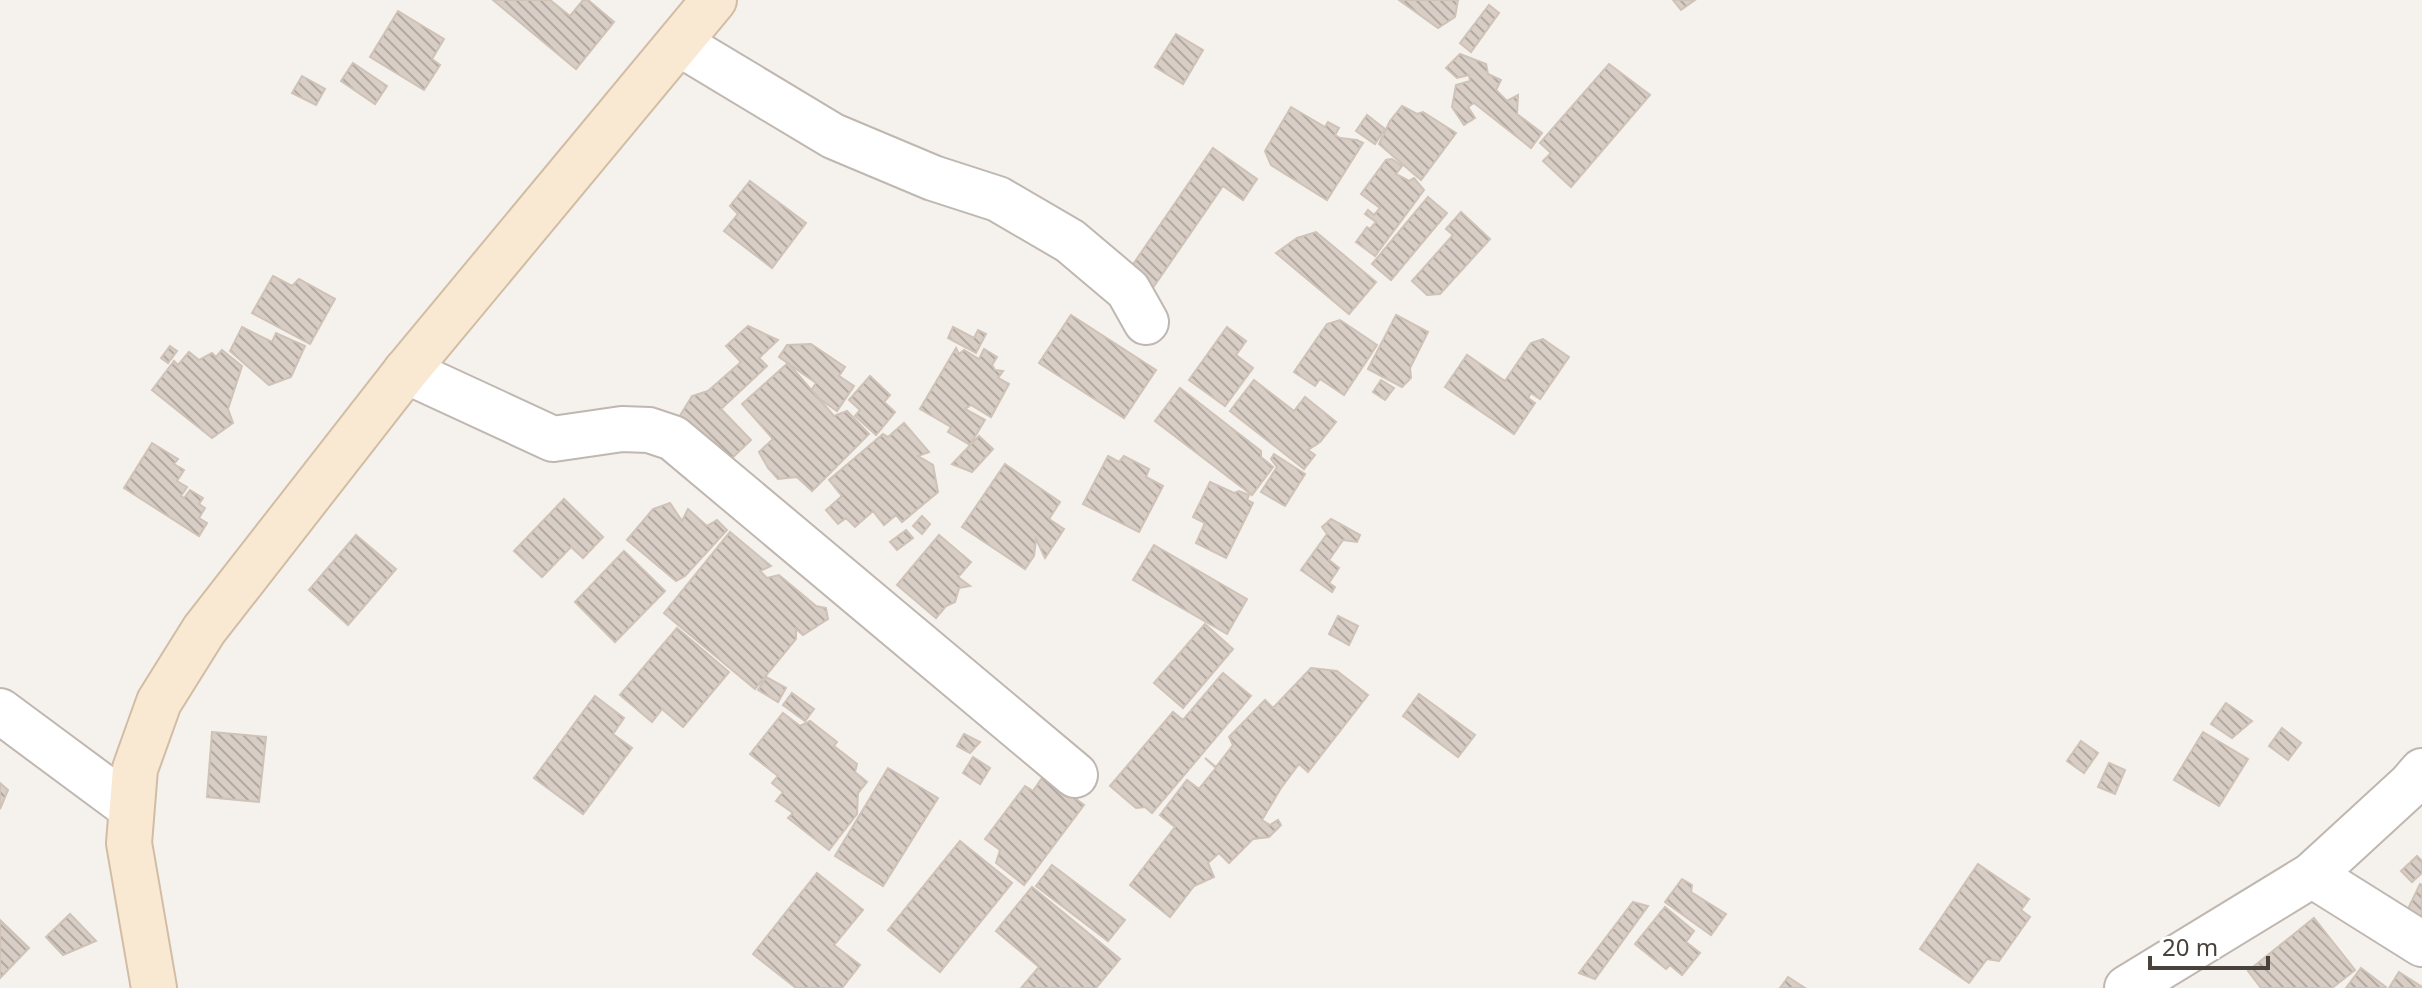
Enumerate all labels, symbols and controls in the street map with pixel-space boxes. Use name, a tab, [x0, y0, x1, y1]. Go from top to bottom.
scale bar	[2150, 920, 2268, 970]
text: 20 m	[2162, 930, 2218, 963]

